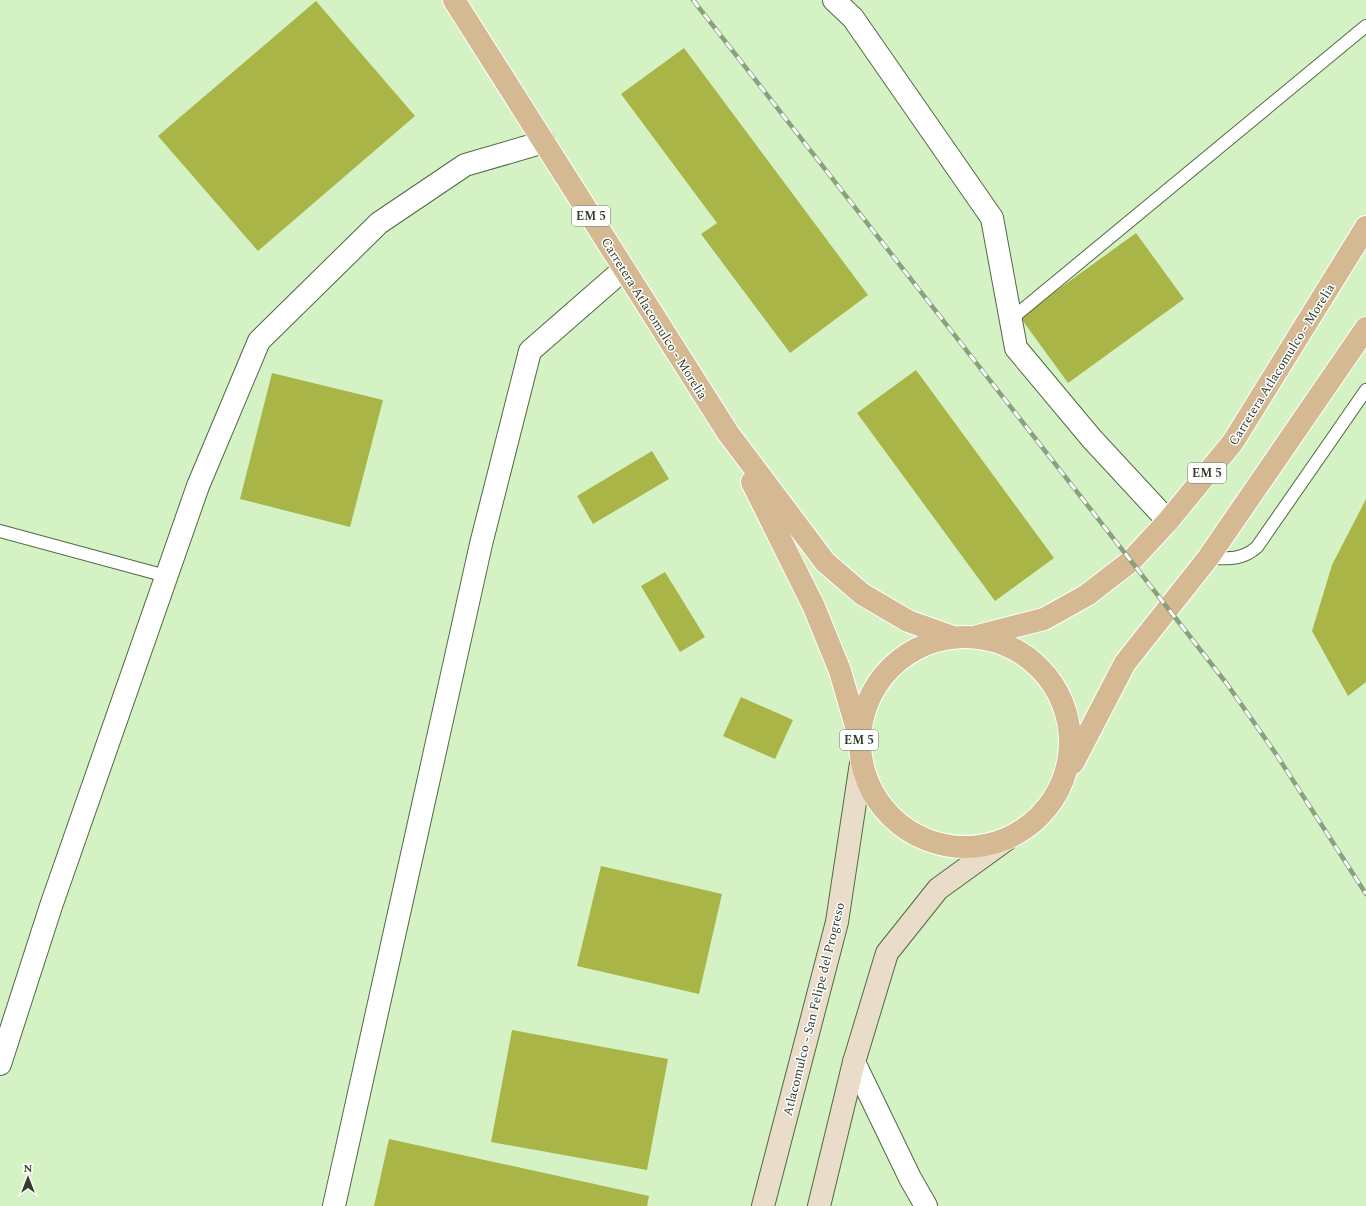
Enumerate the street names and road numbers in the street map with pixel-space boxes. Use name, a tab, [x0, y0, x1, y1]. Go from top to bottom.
road number: EM 5	[572, 206, 610, 226]
street label: Carretera Atlacomulco - Morelia	[596, 234, 713, 404]
street label: Carretera Atlacomulco - Morelia	[1224, 279, 1340, 449]
road number: EM 5	[1188, 463, 1226, 483]
road number: EM 5	[840, 730, 878, 750]
street label: Atlacomulco - San Felipe del Progreso	[778, 900, 850, 1118]

